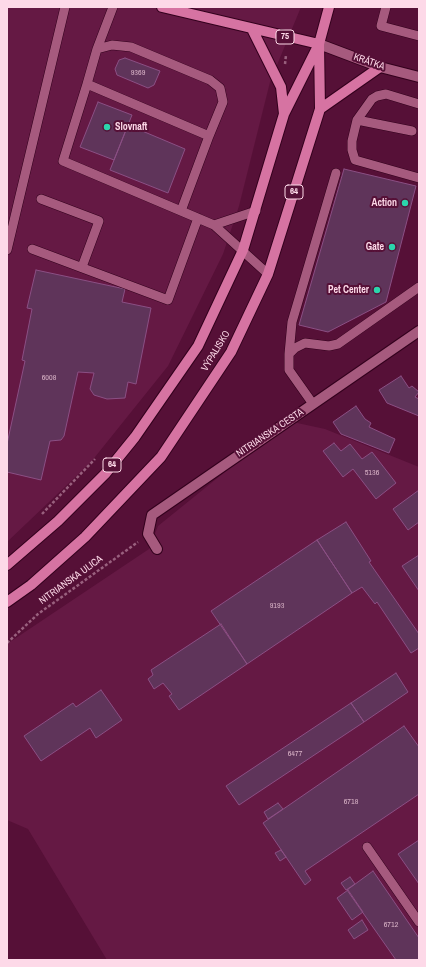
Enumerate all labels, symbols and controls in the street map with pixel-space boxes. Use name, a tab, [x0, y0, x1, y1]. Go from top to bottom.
road number: 75	[276, 30, 294, 44]
street label: KRÁTKA	[352, 51, 386, 73]
house number: 9369	[131, 68, 145, 78]
place label: Slovnaft	[115, 121, 147, 133]
marker: Slovnaft	[102, 122, 112, 132]
road number: 64	[285, 185, 303, 199]
place label: Action	[371, 197, 397, 209]
marker: Action	[400, 198, 410, 208]
place label: Gate	[366, 241, 384, 253]
marker: Gate	[387, 242, 397, 252]
place label: Pet Center	[328, 284, 369, 296]
marker: Pet Center	[372, 285, 382, 295]
street label: VÝPALISKO	[199, 328, 233, 374]
house number: 6008	[42, 373, 56, 383]
street label: NITRIANSKA CESTA	[234, 406, 306, 460]
road number: 64	[103, 458, 121, 472]
house number: 5136	[365, 468, 379, 478]
street label: NITRIANSKA ULICA	[37, 553, 105, 607]
house number: 9193	[270, 601, 284, 611]
house number: 6477	[288, 749, 302, 759]
house number: 6718	[344, 797, 358, 807]
house number: 6712	[384, 920, 398, 930]

